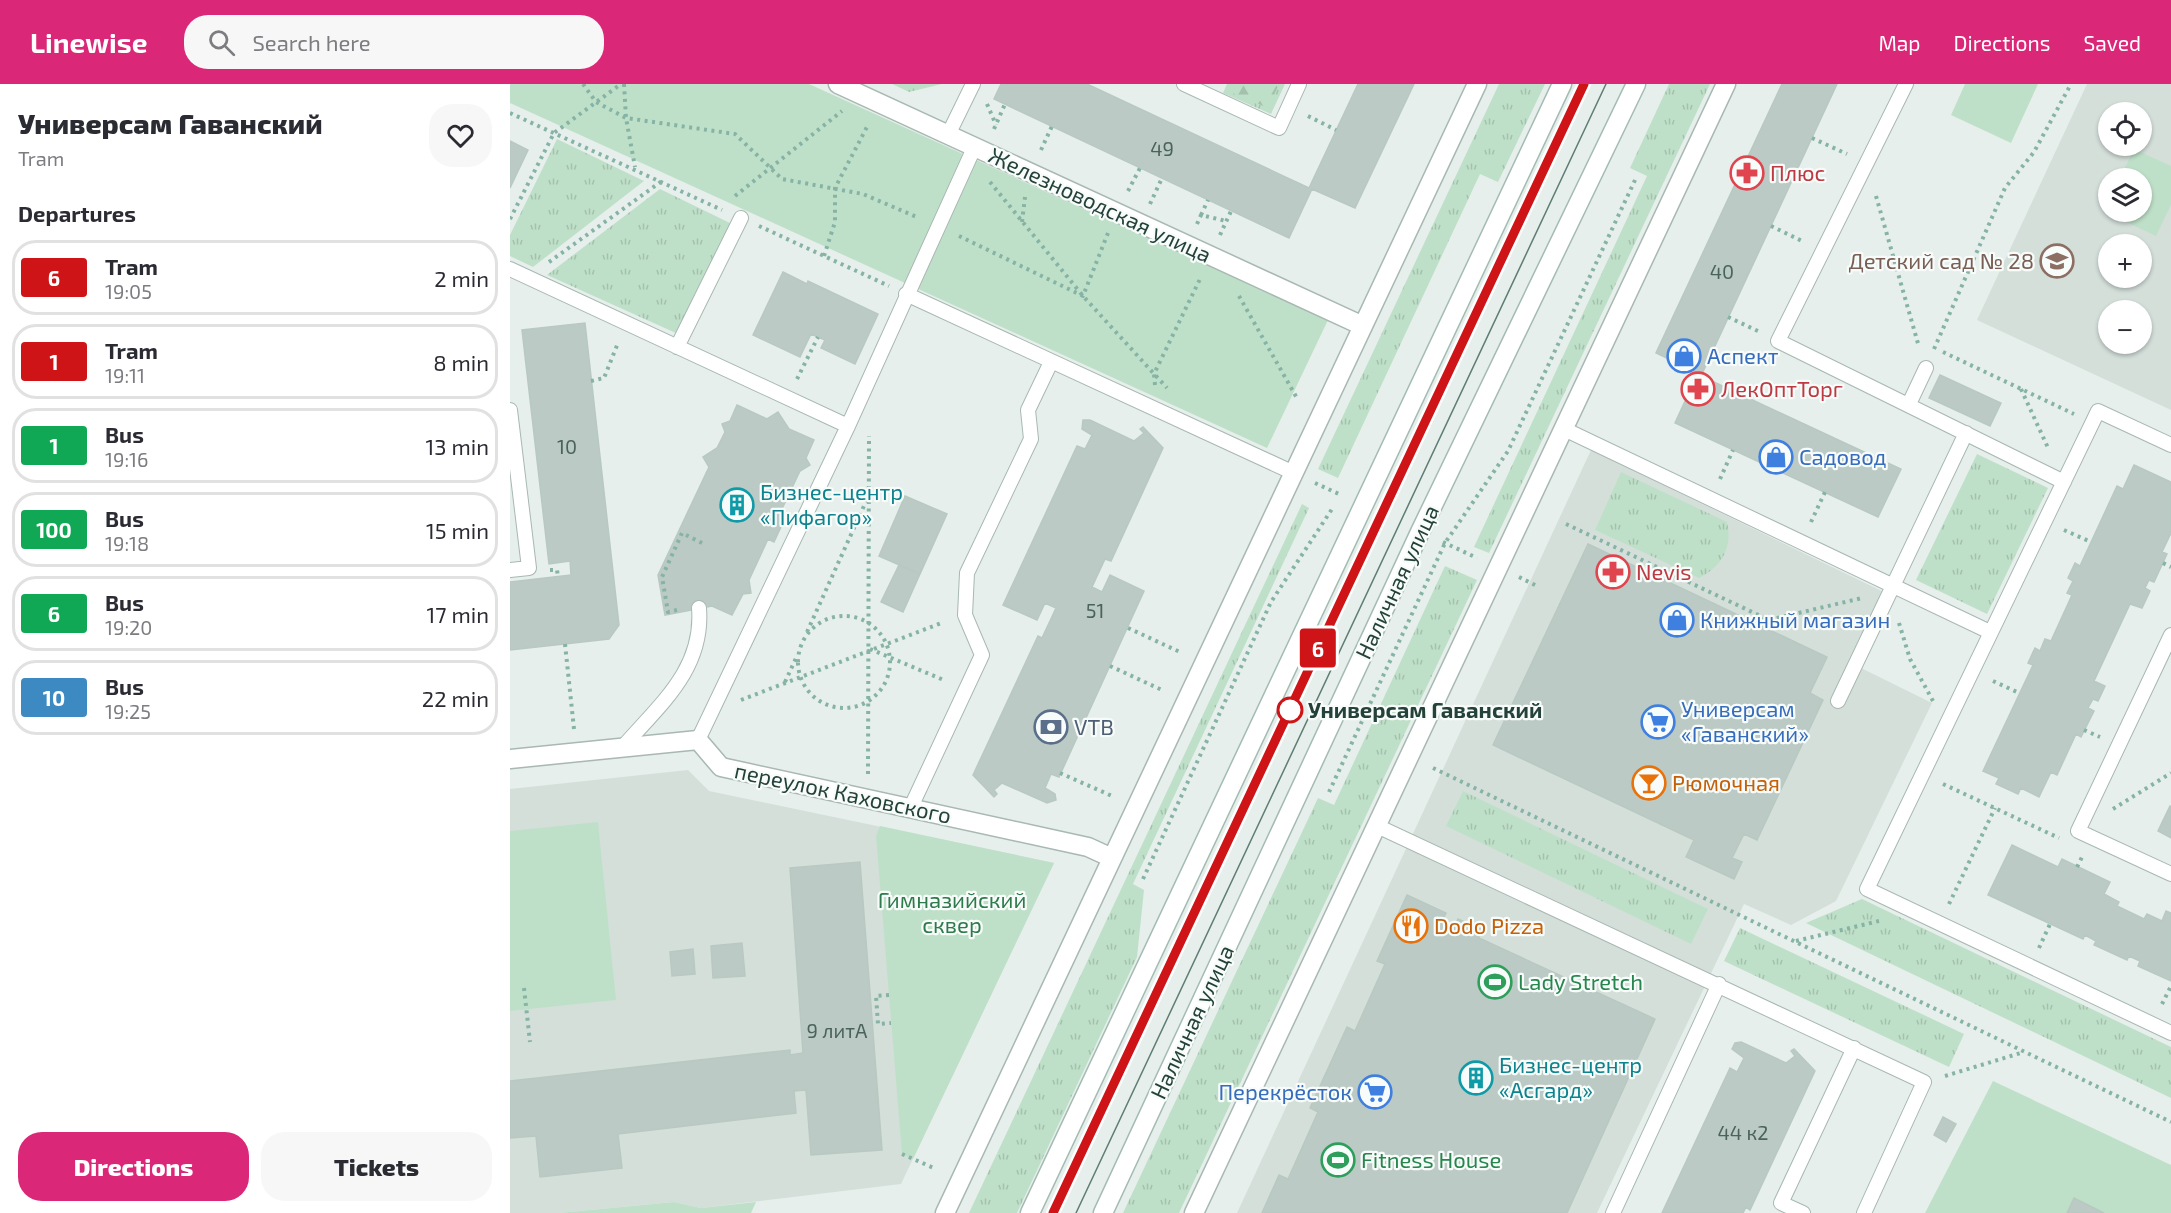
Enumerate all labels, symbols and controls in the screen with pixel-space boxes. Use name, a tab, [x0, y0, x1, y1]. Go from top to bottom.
search box	[184, 15, 604, 69]
text: Linewise	[30, 25, 148, 59]
icon: search	[205, 26, 238, 59]
text: Search here	[253, 29, 371, 55]
text: Map	[1878, 30, 1921, 55]
text: Directions	[1954, 30, 2050, 55]
text: Saved	[2083, 30, 2141, 55]
map controls	[2098, 102, 2152, 354]
button: locate	[2098, 102, 2152, 156]
button: heart	[429, 104, 492, 167]
text: Универсам Гаванский	[18, 106, 323, 140]
house number: 49	[1150, 136, 1174, 160]
street label: Железноводская улица	[985, 141, 1216, 268]
text: Tram	[18, 146, 64, 170]
pharmacy icon: Плюс	[1729, 155, 1765, 191]
place label: Плюс	[1770, 159, 1825, 185]
button: layers	[2098, 168, 2152, 222]
text: Departures	[18, 200, 136, 226]
button: +	[2098, 234, 2152, 288]
school or university icon: Детский сад № 28	[2039, 243, 2075, 279]
place label: Детский сад № 28	[1848, 247, 2034, 273]
text: Tram	[105, 253, 158, 279]
house number: 40	[1710, 259, 1734, 283]
text: 6	[48, 265, 60, 290]
text: 2 min	[434, 265, 489, 291]
text: 19:05	[105, 279, 152, 303]
button: −	[2098, 300, 2152, 354]
text: Tram	[105, 337, 158, 363]
shop icon: Аспект	[1666, 338, 1702, 374]
place label: Аспект	[1707, 342, 1779, 368]
text: 1	[49, 349, 59, 374]
text: 8 min	[433, 349, 489, 375]
text: 19:11	[105, 363, 145, 387]
pharmacy icon: ЛекОптТорг	[1680, 371, 1716, 407]
place label: ЛекОптТорг	[1721, 375, 1843, 401]
text: Bus	[105, 421, 144, 447]
text: 1	[49, 433, 59, 458]
text: 13 min	[426, 433, 489, 459]
house number: 10	[557, 434, 577, 458]
shop icon: Садовод	[1758, 439, 1794, 475]
place label: Садовод	[1799, 443, 1887, 469]
text: 19:16	[105, 447, 149, 471]
place label: Бизнес-центр «Пифагор»	[760, 478, 903, 529]
building icon: Бизнес-центр «Пифагор»	[719, 487, 755, 523]
street label: Наличная улица	[1349, 500, 1444, 663]
text: Bus	[105, 505, 144, 531]
text: 100	[36, 517, 72, 542]
text: 15 min	[426, 517, 489, 543]
text: 19:18	[105, 531, 149, 555]
pharmacy icon: Nevis	[1595, 554, 1631, 590]
place label: Nevis	[1636, 558, 1692, 584]
text: Bus	[105, 589, 144, 615]
house number: 51	[1086, 598, 1104, 622]
text: 6	[48, 601, 60, 626]
text: 17 min	[427, 601, 489, 627]
shop icon: Книжный магазин	[1659, 602, 1695, 638]
place label: Книжный магазин	[1700, 606, 1890, 632]
text: 19:20	[105, 615, 152, 639]
line badge: 6	[1298, 628, 1338, 668]
text: 6	[1312, 636, 1324, 661]
text: Bus	[105, 673, 144, 699]
text: 10	[43, 685, 65, 710]
text: 22 min	[422, 685, 489, 711]
place label: Универсам «Гаванский»	[1681, 695, 1809, 746]
place label: Универсам Гаванский	[1308, 696, 1542, 722]
marker: Универсам Гаванский	[1277, 697, 1303, 723]
text: 19:25	[105, 699, 151, 723]
supermarket icon: Универсам «Гаванский»	[1640, 704, 1676, 740]
bank icon: VTB	[1033, 709, 1069, 745]
place label: VTB	[1074, 713, 1114, 739]
street label: переулок Каховского	[732, 756, 954, 829]
bar icon: Рюмочная	[1631, 765, 1667, 801]
place label: Рюмочная	[1672, 769, 1780, 795]
park label: Гимназийский сквер	[878, 886, 1026, 937]
restaurant icon: Dodo Pizza	[1393, 908, 1429, 944]
place label: Dodo Pizza	[1434, 912, 1544, 938]
street label: Наличная улица	[1144, 940, 1239, 1103]
sports icon: Lady Stretch	[1477, 964, 1513, 1000]
place label: Lady Stretch	[1518, 968, 1643, 994]
house number: 9 литА	[806, 1018, 868, 1042]
place label: Бизнес-центр «Асгард»	[1499, 1051, 1642, 1102]
building icon: Бизнес-центр «Асгард»	[1458, 1060, 1494, 1096]
supermarket icon: Перекрёсток	[1357, 1074, 1393, 1110]
place label: Перекрёсток	[1218, 1078, 1352, 1104]
house number: 44 к2	[1717, 1120, 1769, 1144]
button: Directions	[18, 1132, 249, 1201]
button: Tickets	[261, 1132, 492, 1201]
sports icon: Fitness House	[1320, 1142, 1356, 1178]
place label: Fitness House	[1361, 1146, 1501, 1172]

